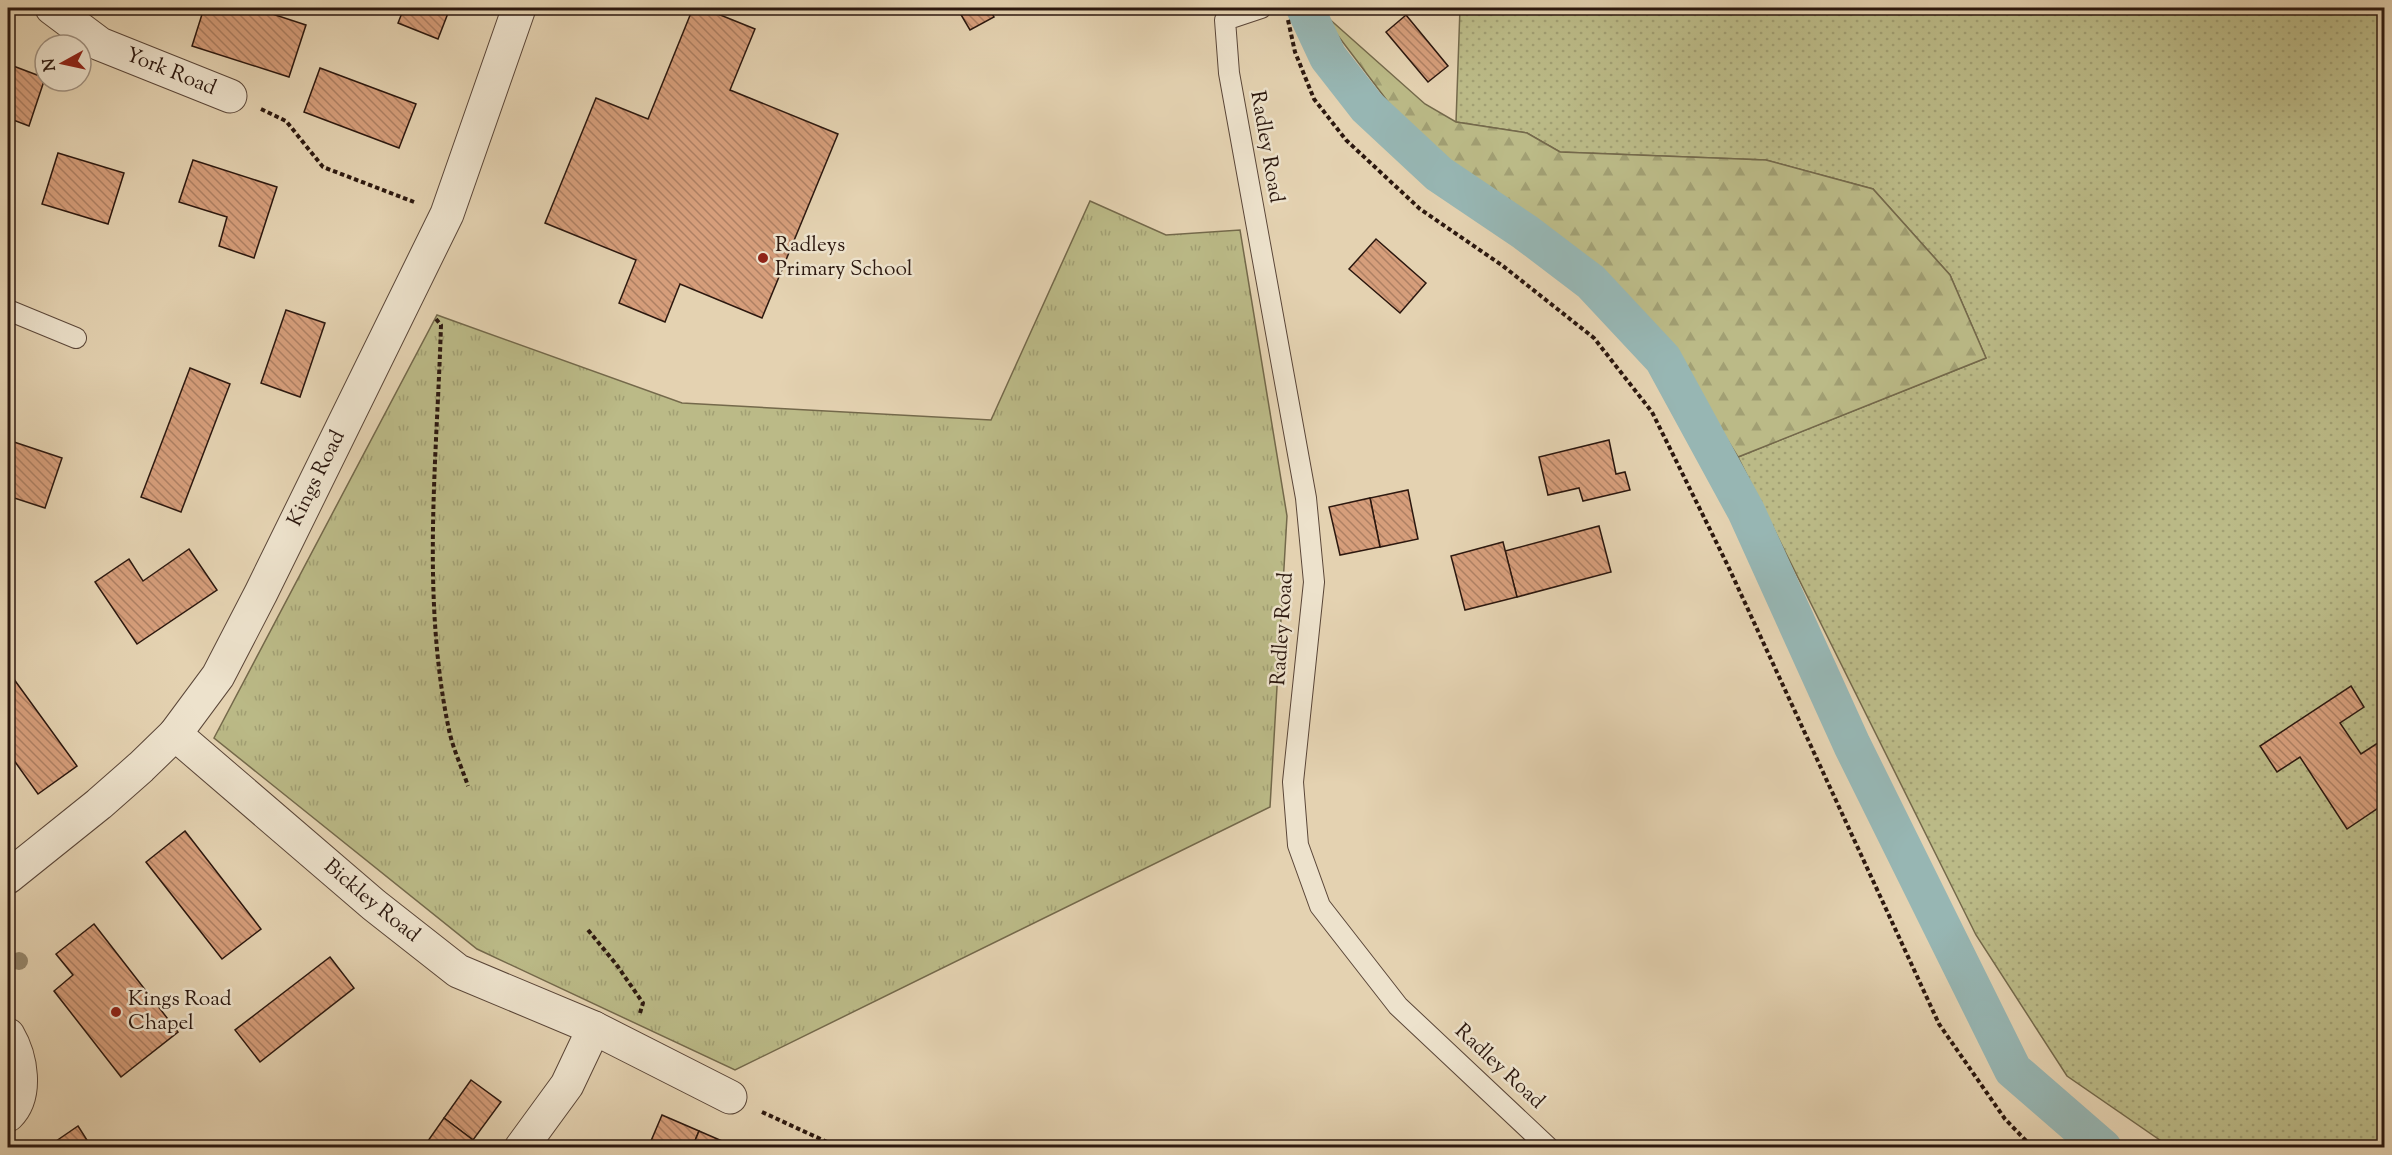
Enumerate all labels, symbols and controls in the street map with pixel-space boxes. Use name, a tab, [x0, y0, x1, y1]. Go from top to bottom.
north arrow	[33, 33, 93, 93]
street label: York Road	[121, 41, 221, 104]
text: N	[38, 57, 63, 73]
street label: Radley Road	[1241, 88, 1291, 206]
place label: Radleys Primary School	[775, 231, 913, 285]
marker: Radleys Primary School	[756, 251, 770, 265]
street label: Kings Road	[281, 425, 353, 532]
street label: Radley Road	[1264, 571, 1302, 687]
street label: Bickley Road	[316, 853, 426, 950]
place label: Kings Road Chapel	[128, 985, 232, 1039]
marker: Kings Road Chapel	[109, 1005, 123, 1019]
street label: Radley Road	[1447, 1017, 1551, 1117]

